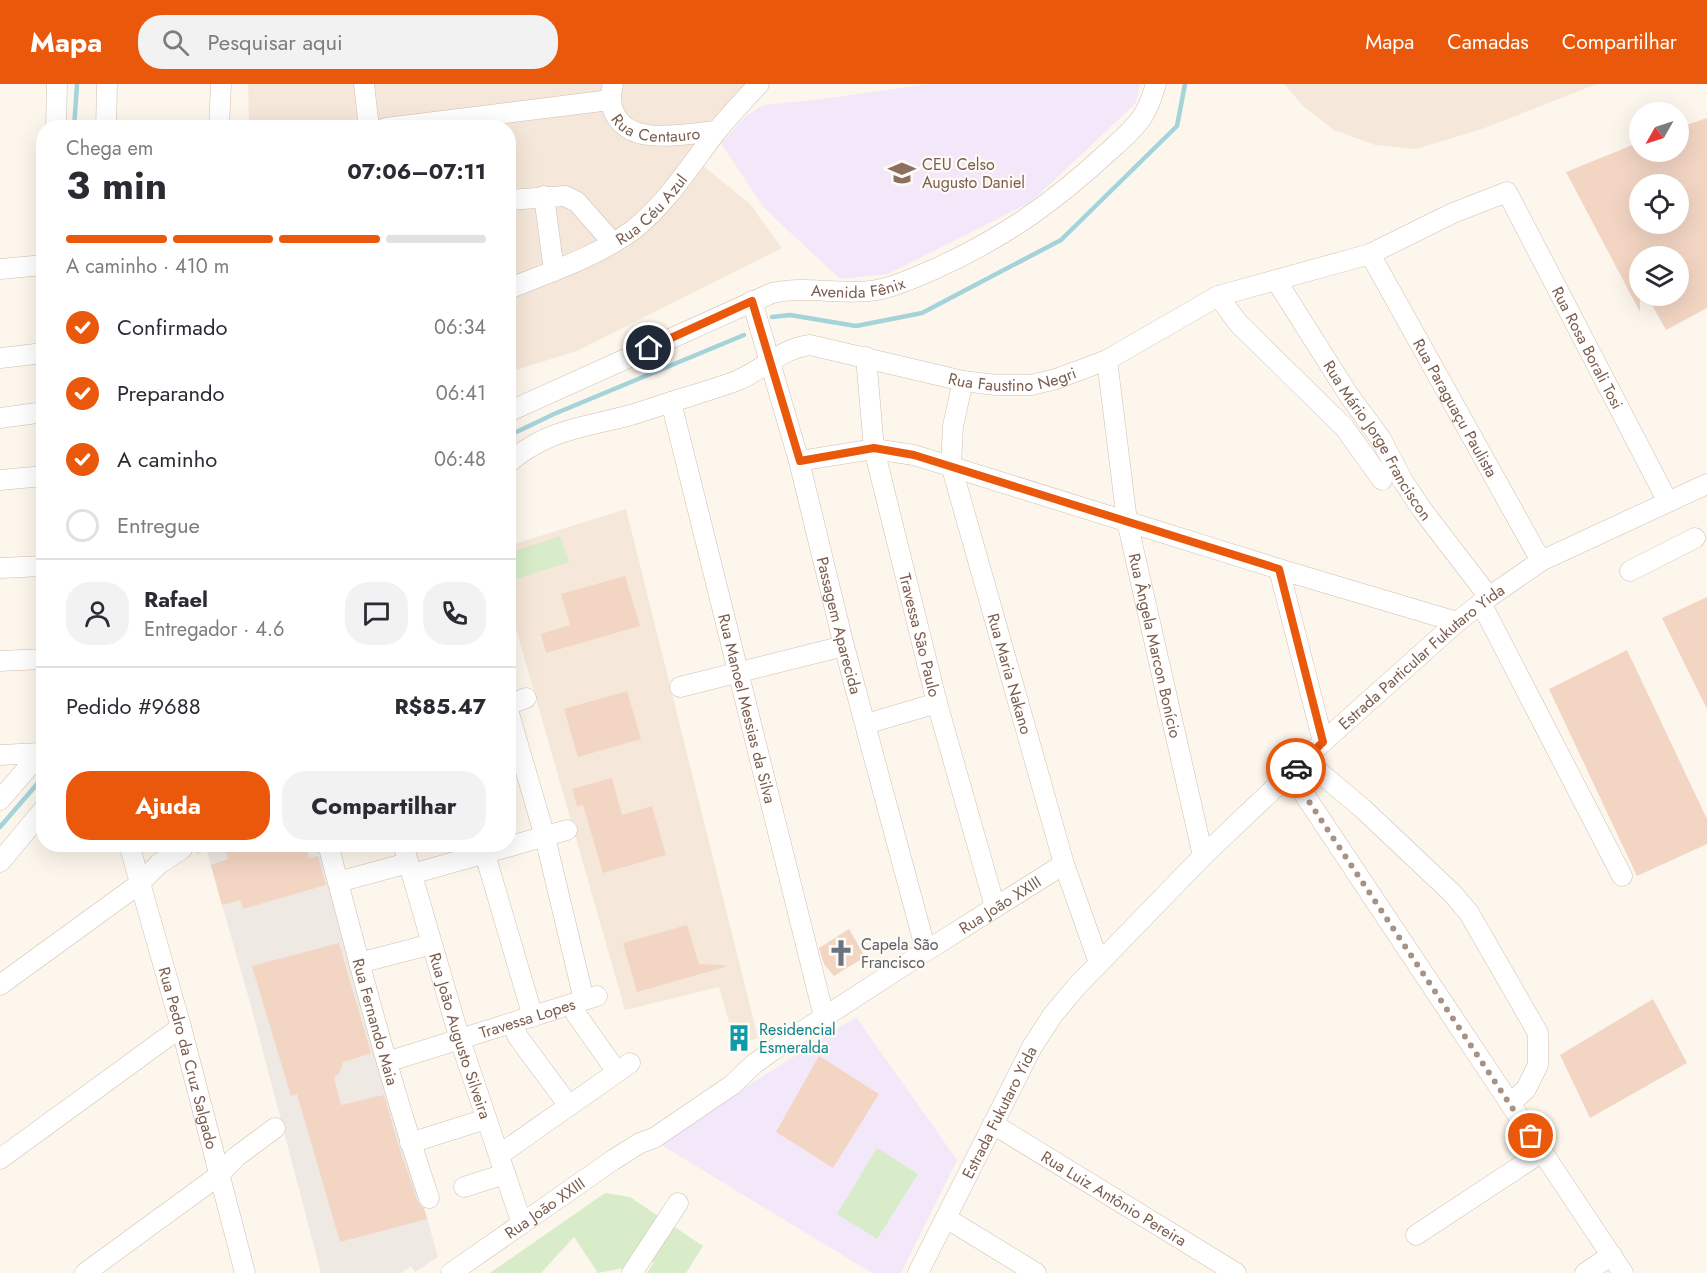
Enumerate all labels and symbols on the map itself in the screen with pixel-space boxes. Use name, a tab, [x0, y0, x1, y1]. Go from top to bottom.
north arrow	[1629, 102, 1689, 162]
street label: Rua Centauro	[606, 109, 702, 147]
place label: CEU Celso Augusto Daniel	[922, 153, 1025, 194]
school or university icon: CEU Celso Augusto Daniel	[887, 158, 917, 188]
street label: Rua Céu Azul	[611, 169, 692, 250]
street label: Avenida Fênix	[811, 271, 908, 303]
street label: Rua Rosa Borali Tosi	[1546, 282, 1629, 413]
pin	[623, 322, 674, 373]
street label: Rua Paraguaçu Paulista	[1408, 334, 1504, 481]
street label: Rua Mário Jorge Franciscon	[1318, 356, 1438, 525]
street label: Rua Faustino Negri	[946, 361, 1079, 397]
street label: Rua Ângela Marcon Bonício	[1123, 551, 1187, 740]
street label: Passagem Aparecida	[811, 554, 868, 697]
street label: Travessa São Paulo	[894, 571, 947, 700]
street label: Estrada Particular Fukutaro Yida	[1333, 578, 1509, 735]
street label: Rua Maria Nakano	[982, 610, 1038, 737]
street label: Rua Manoel Messias da Silva	[713, 611, 782, 806]
courier	[1266, 738, 1326, 798]
street label: Rua João XXIII	[954, 870, 1045, 939]
place label: Capela São Francisco	[861, 933, 939, 974]
church icon: Capela São Francisco	[826, 938, 856, 968]
street label: Rua João Augusto Silveira	[424, 950, 497, 1122]
street label: Rua Fernando Maia	[347, 956, 404, 1088]
street label: Rua Pedro da Cruz Salgado	[153, 964, 224, 1152]
street label: Travessa Lopes	[476, 992, 578, 1044]
place label: Residencial Esmeralda	[759, 1018, 836, 1059]
building icon: Residencial Esmeralda	[724, 1023, 754, 1053]
street label: Estrada Fukutaro Yida	[956, 1042, 1042, 1183]
pin	[1505, 1110, 1556, 1161]
street label: Rua Luiz Antônio Pereira	[1037, 1145, 1191, 1252]
street label: Rua João XXIII	[500, 1172, 589, 1244]

